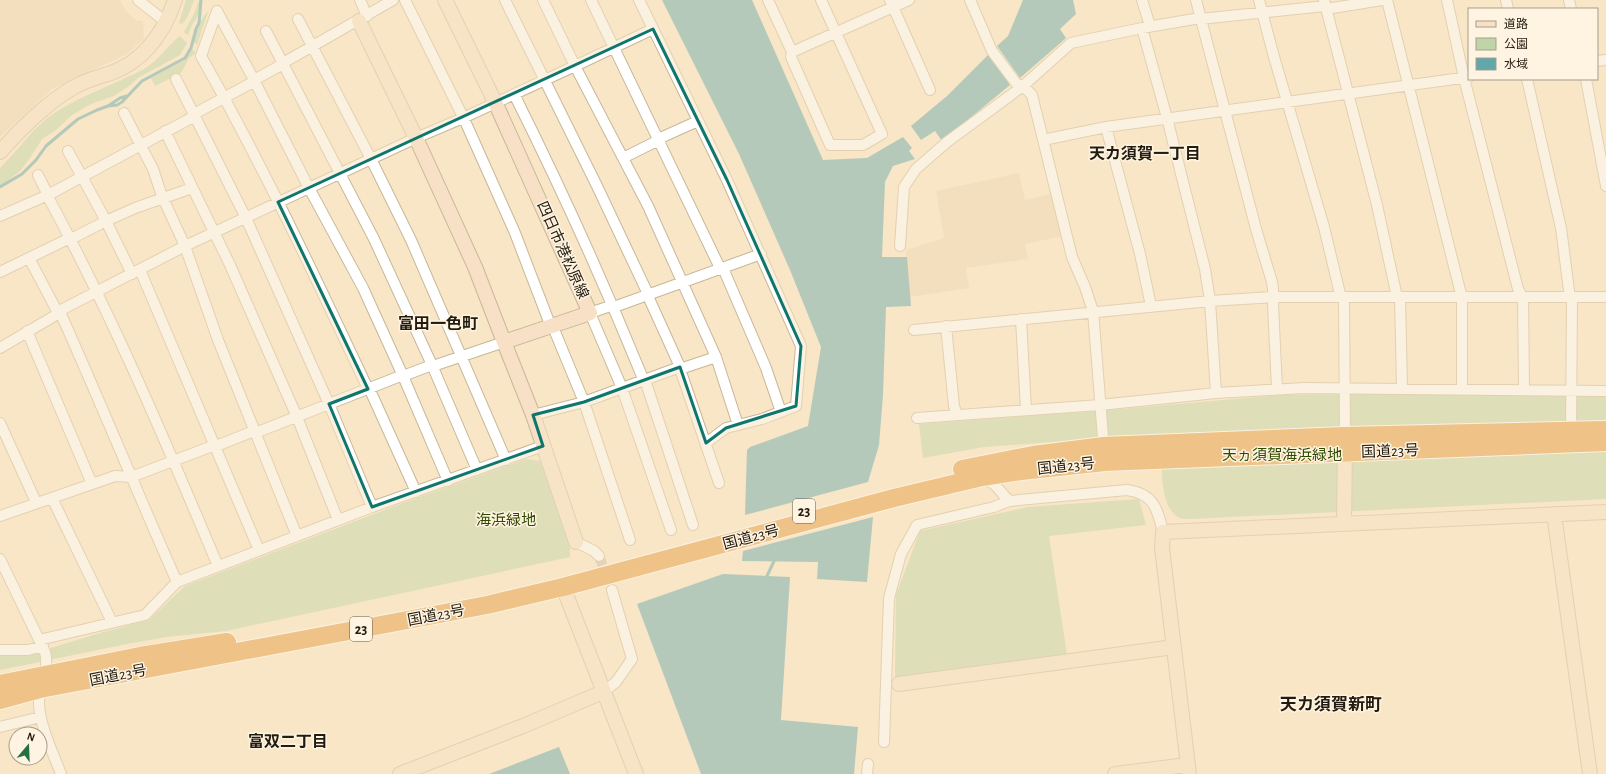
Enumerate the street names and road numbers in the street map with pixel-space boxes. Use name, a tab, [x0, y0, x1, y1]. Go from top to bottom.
street label: 四日市港松原線	[534, 199, 592, 301]
street label: 国道23号	[1361, 442, 1419, 460]
street label: 国道23号	[1036, 455, 1096, 477]
road number: 23	[793, 499, 815, 523]
street label: 国道23号	[721, 522, 781, 552]
street label: 国道23号	[406, 602, 466, 628]
road number: 23	[350, 617, 372, 641]
street label: 国道23号	[88, 662, 148, 688]

